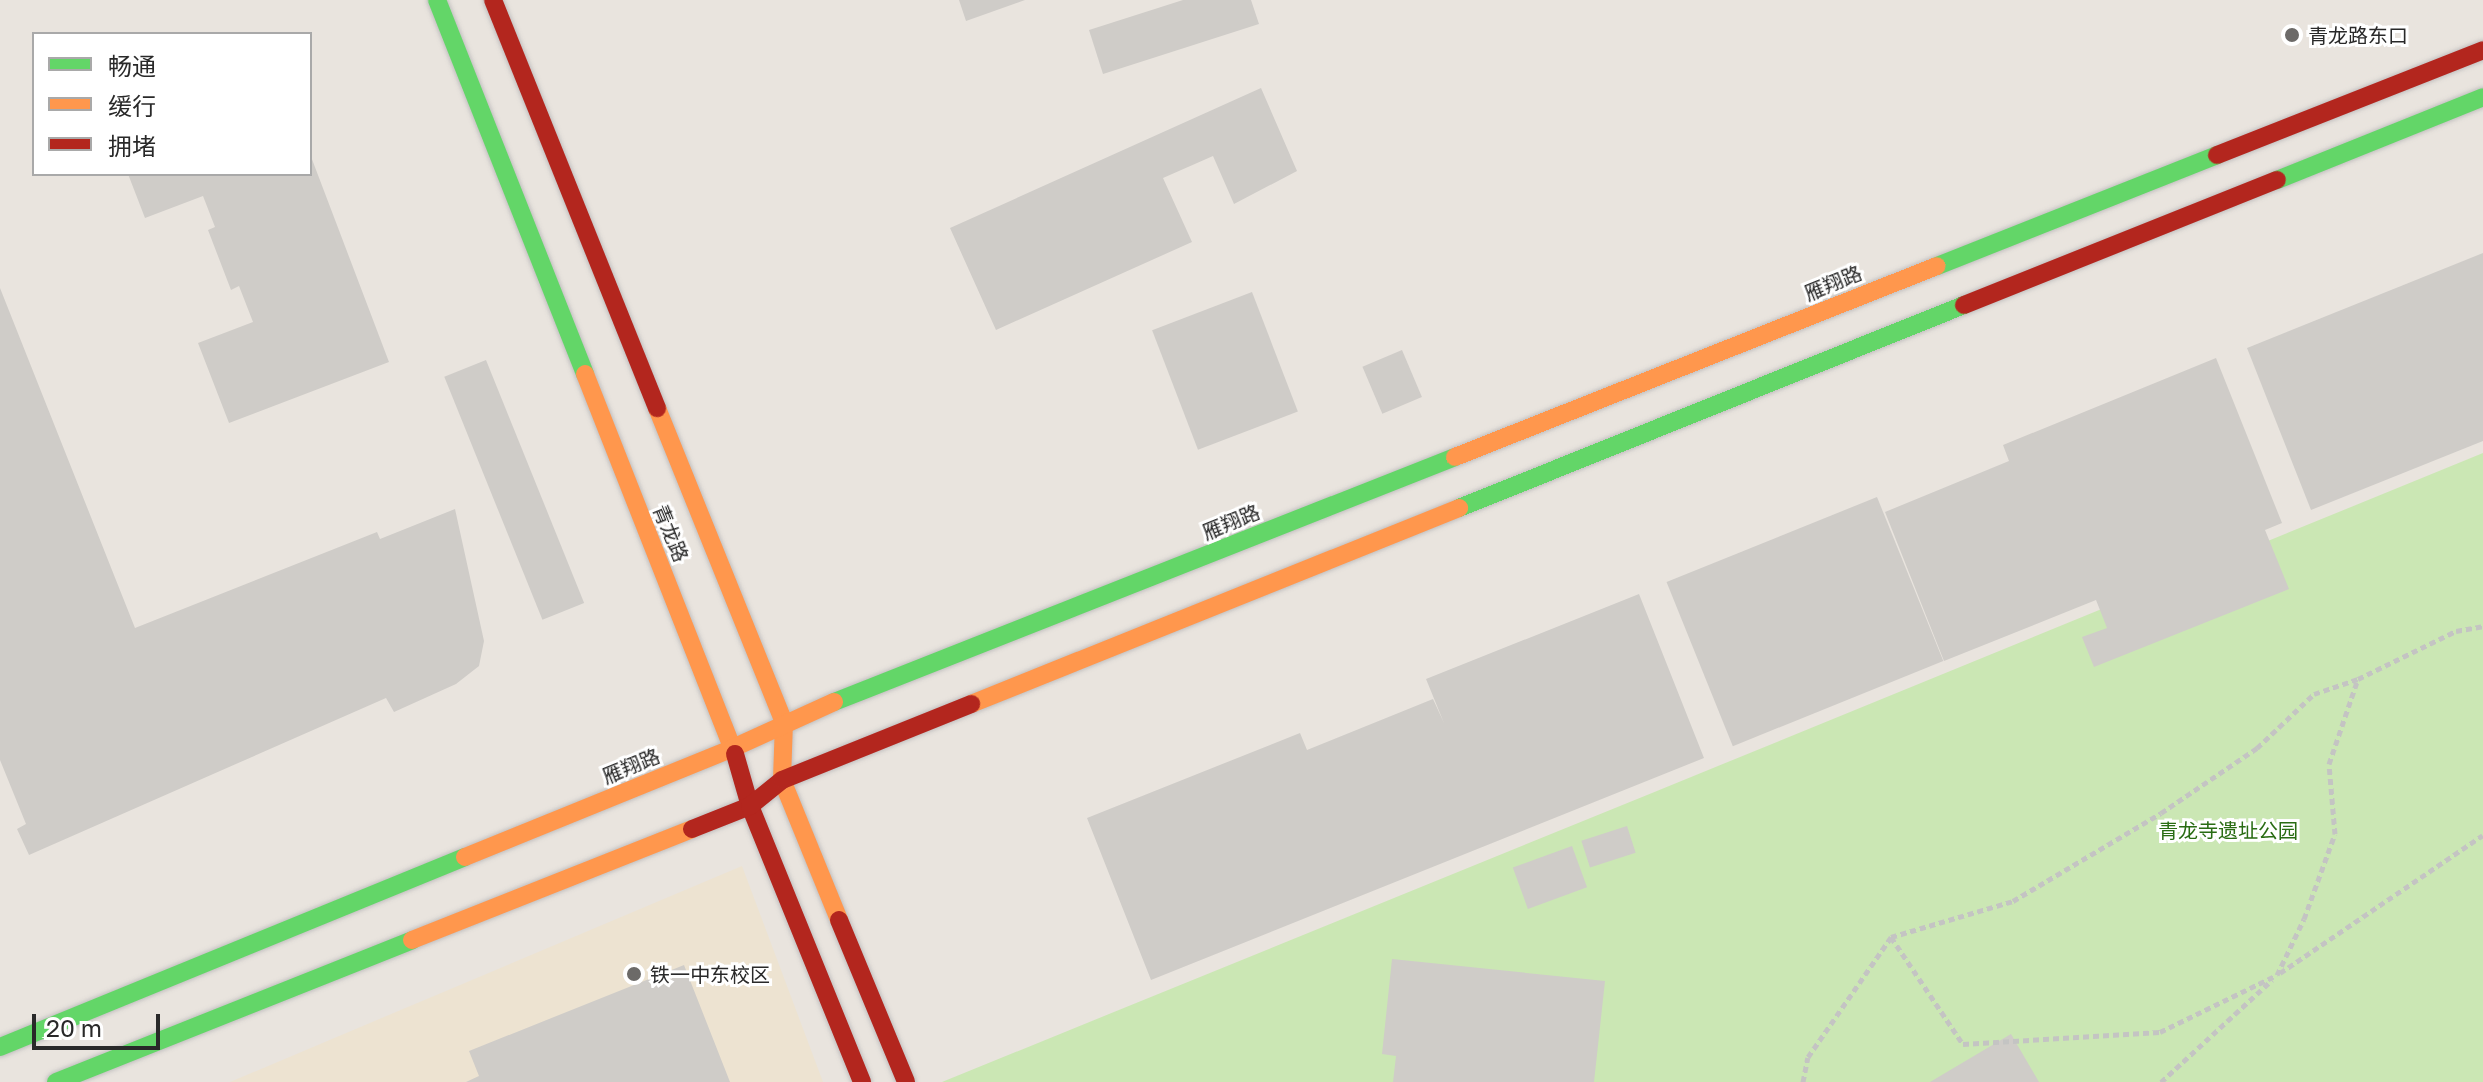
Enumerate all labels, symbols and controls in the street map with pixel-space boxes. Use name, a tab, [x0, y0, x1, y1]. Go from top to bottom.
place label: 青龙路东口	[2308, 23, 2408, 47]
marker: 青龙路东口	[2283, 26, 2301, 44]
legend	[32, 32, 312, 176]
text: 畅通	[108, 51, 156, 80]
text: 缓行	[108, 91, 156, 120]
text: 拥堵	[108, 131, 156, 160]
street label: 雁翔路	[1801, 261, 1865, 305]
street label: 雁翔路	[1199, 500, 1263, 544]
street label: 青龙路	[649, 501, 693, 565]
street label: 雁翔路	[599, 744, 663, 788]
park label: 青龙寺遗址公园	[2158, 818, 2298, 842]
place label: 铁一中东校区	[650, 962, 770, 986]
marker: 铁一中东校区	[625, 965, 643, 983]
scale bar	[36, 998, 164, 1048]
text: 20 m	[46, 1013, 102, 1042]

